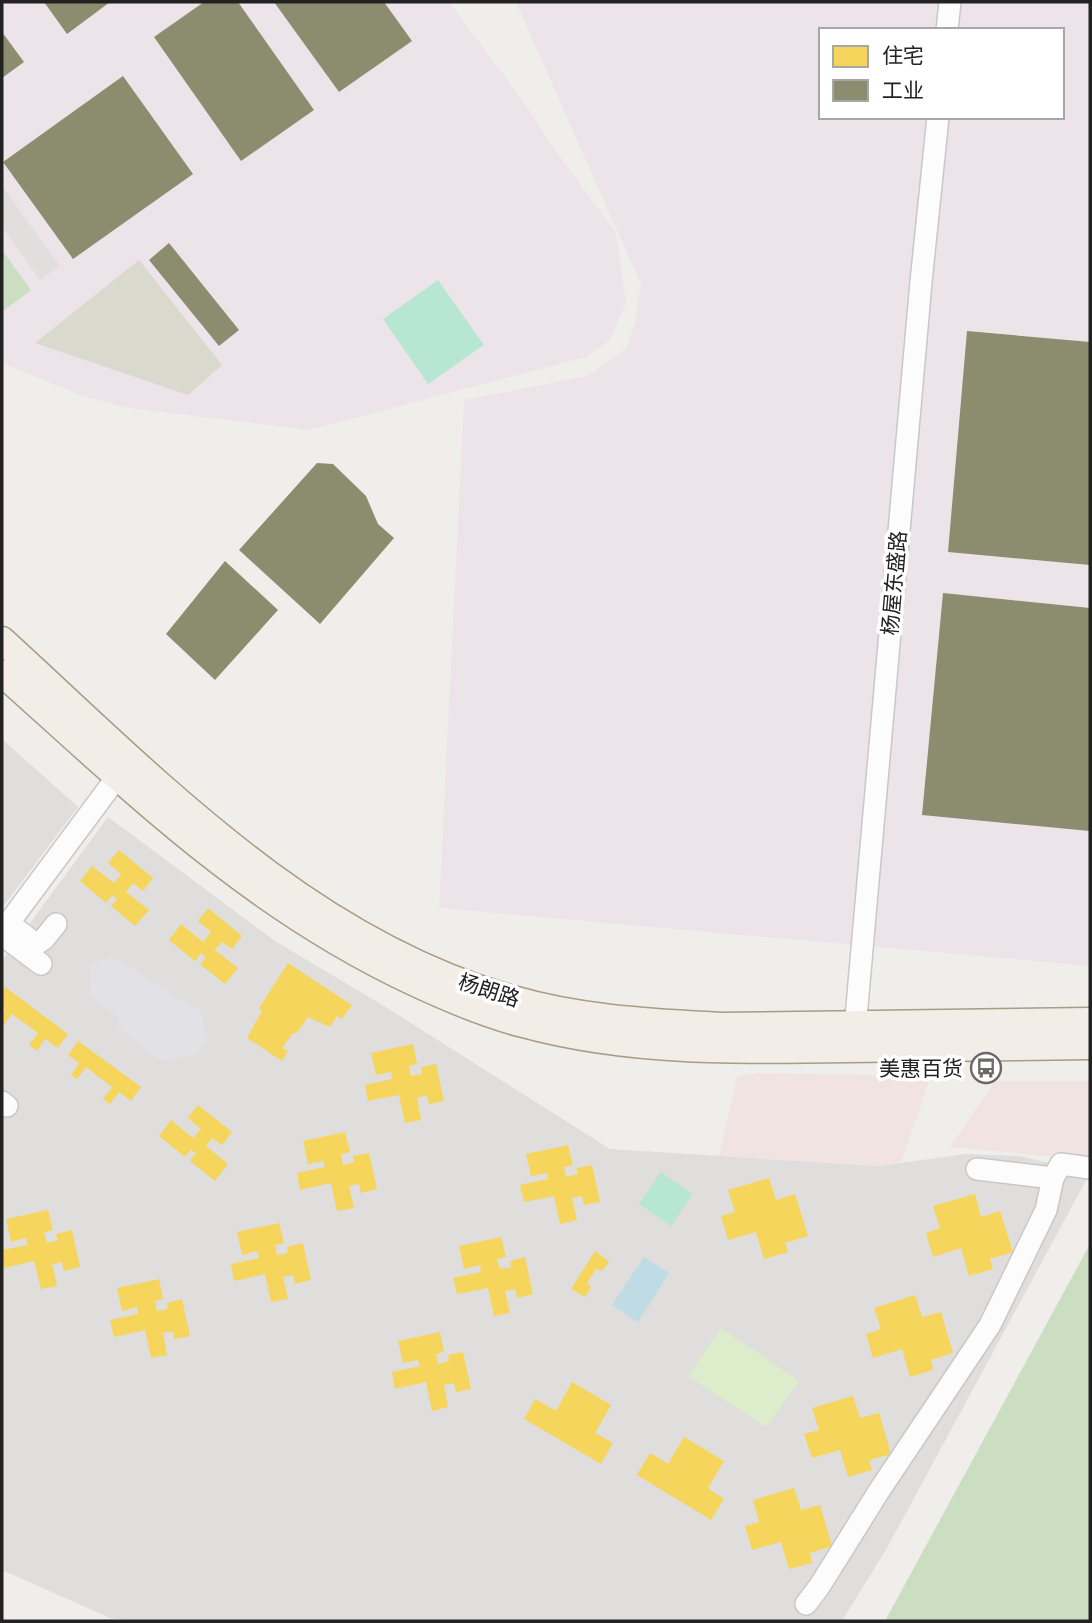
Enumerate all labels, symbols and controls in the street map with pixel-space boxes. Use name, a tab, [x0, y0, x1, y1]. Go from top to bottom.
legend	[819, 28, 1064, 119]
text: 住宅	[882, 42, 924, 69]
text: 工业	[882, 77, 924, 104]
street label: 杨屋东盛路	[876, 530, 912, 636]
street label: 杨朗路	[455, 967, 523, 1013]
bus stop icon: 美惠百货	[969, 1051, 1003, 1085]
place label: 美惠百货	[879, 1055, 963, 1082]

